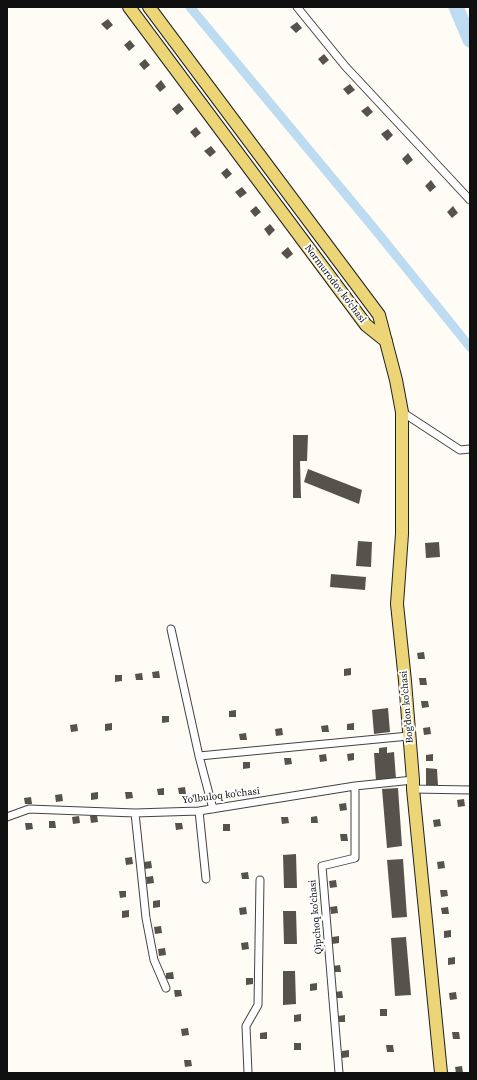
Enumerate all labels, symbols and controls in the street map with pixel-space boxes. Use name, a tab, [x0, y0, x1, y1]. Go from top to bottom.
street label: Normurodov ko'chasi	[302, 243, 368, 325]
street label: Bog'don ko'chasi	[398, 670, 416, 744]
street label: Yo'lbuloq ko'chasi	[181, 785, 261, 807]
street label: Qipchoq ko'chasi	[307, 879, 325, 955]

